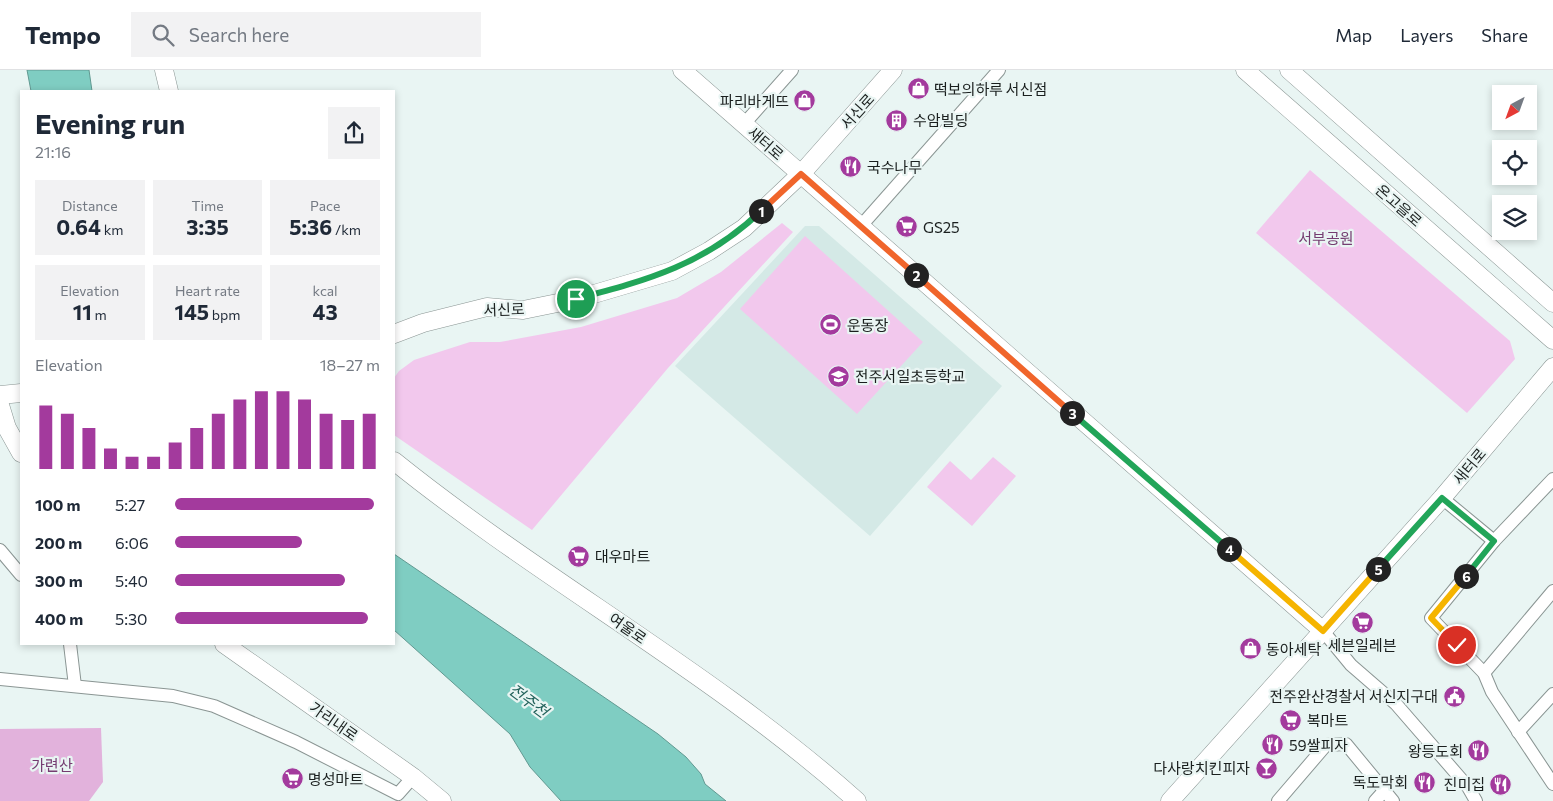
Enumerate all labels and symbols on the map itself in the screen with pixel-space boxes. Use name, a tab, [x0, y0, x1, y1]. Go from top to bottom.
shop icon: 떡보의하루 서신점	[906, 77, 930, 101]
place label: 떡보의하루 서신점	[934, 80, 1047, 98]
north arrow	[1492, 85, 1538, 130]
shop icon: 파리바게뜨	[793, 89, 817, 113]
street label: 서신로	[836, 90, 878, 132]
place label: 파리바게뜨	[720, 92, 789, 110]
building icon: 수암빌딩	[885, 108, 909, 132]
place label: 수암빌딩	[913, 111, 968, 129]
street label: 새터로	[744, 123, 788, 163]
restaurant icon: 국수나무	[839, 155, 863, 179]
place label: 국수나무	[867, 158, 922, 176]
street label: 온고을로	[1372, 180, 1426, 230]
pin: 1	[748, 198, 774, 224]
supermarket icon: GS25	[895, 215, 919, 239]
place label: GS25	[923, 218, 960, 236]
park label: 서부공원	[1298, 229, 1354, 247]
pin: 2	[904, 262, 928, 288]
pin	[555, 278, 597, 320]
street label: 서신로	[483, 299, 525, 319]
sports icon: 운동장	[819, 313, 843, 337]
place label: 운동장	[847, 316, 889, 334]
school or university icon: 전주서일초등학교	[827, 364, 851, 388]
place label: 전주서일초등학교	[855, 367, 965, 385]
pin: 3	[1060, 400, 1084, 426]
street label: 새터로	[1449, 444, 1489, 488]
pin: 4	[1216, 536, 1242, 562]
supermarket icon: 대우마트	[567, 544, 591, 568]
place label: 대우마트	[595, 547, 650, 565]
pin: 5	[1366, 556, 1390, 582]
pin: 6	[1454, 564, 1478, 588]
street label: 여울로	[606, 609, 650, 647]
supermarket icon: 세븐일레븐	[1350, 610, 1374, 634]
pin	[1436, 624, 1478, 666]
place label: 세븐일레븐	[1327, 636, 1397, 654]
shop icon: 동아세탁	[1238, 637, 1262, 661]
place label: 동아세탁	[1266, 640, 1321, 658]
water label: 전주천	[506, 679, 554, 722]
public building icon: 전주완산경찰서 서신지구대	[1442, 684, 1466, 708]
place label: 전주완산경찰서 서신지구대	[1270, 687, 1438, 705]
street label: 가리내로	[306, 698, 362, 744]
supermarket icon: 복마트	[1279, 708, 1303, 732]
place label: 복마트	[1307, 711, 1349, 729]
restaurant icon: 59쌀피자	[1261, 733, 1285, 757]
place label: 59쌀피자	[1289, 736, 1348, 754]
restaurant icon: 왕등도회	[1467, 739, 1491, 763]
place label: 왕등도회	[1408, 742, 1463, 760]
park label: 가련산	[31, 756, 73, 774]
bar icon: 다사랑치킨피자	[1254, 756, 1278, 780]
place label: 다사랑치킨피자	[1153, 759, 1250, 777]
supermarket icon: 명성마트	[280, 767, 304, 791]
place label: 명성마트	[308, 770, 363, 788]
restaurant icon: 독도막회	[1412, 770, 1436, 794]
restaurant icon: 진미집	[1489, 772, 1513, 796]
place label: 독도막회	[1353, 773, 1408, 791]
place label: 진미집	[1444, 775, 1485, 793]

